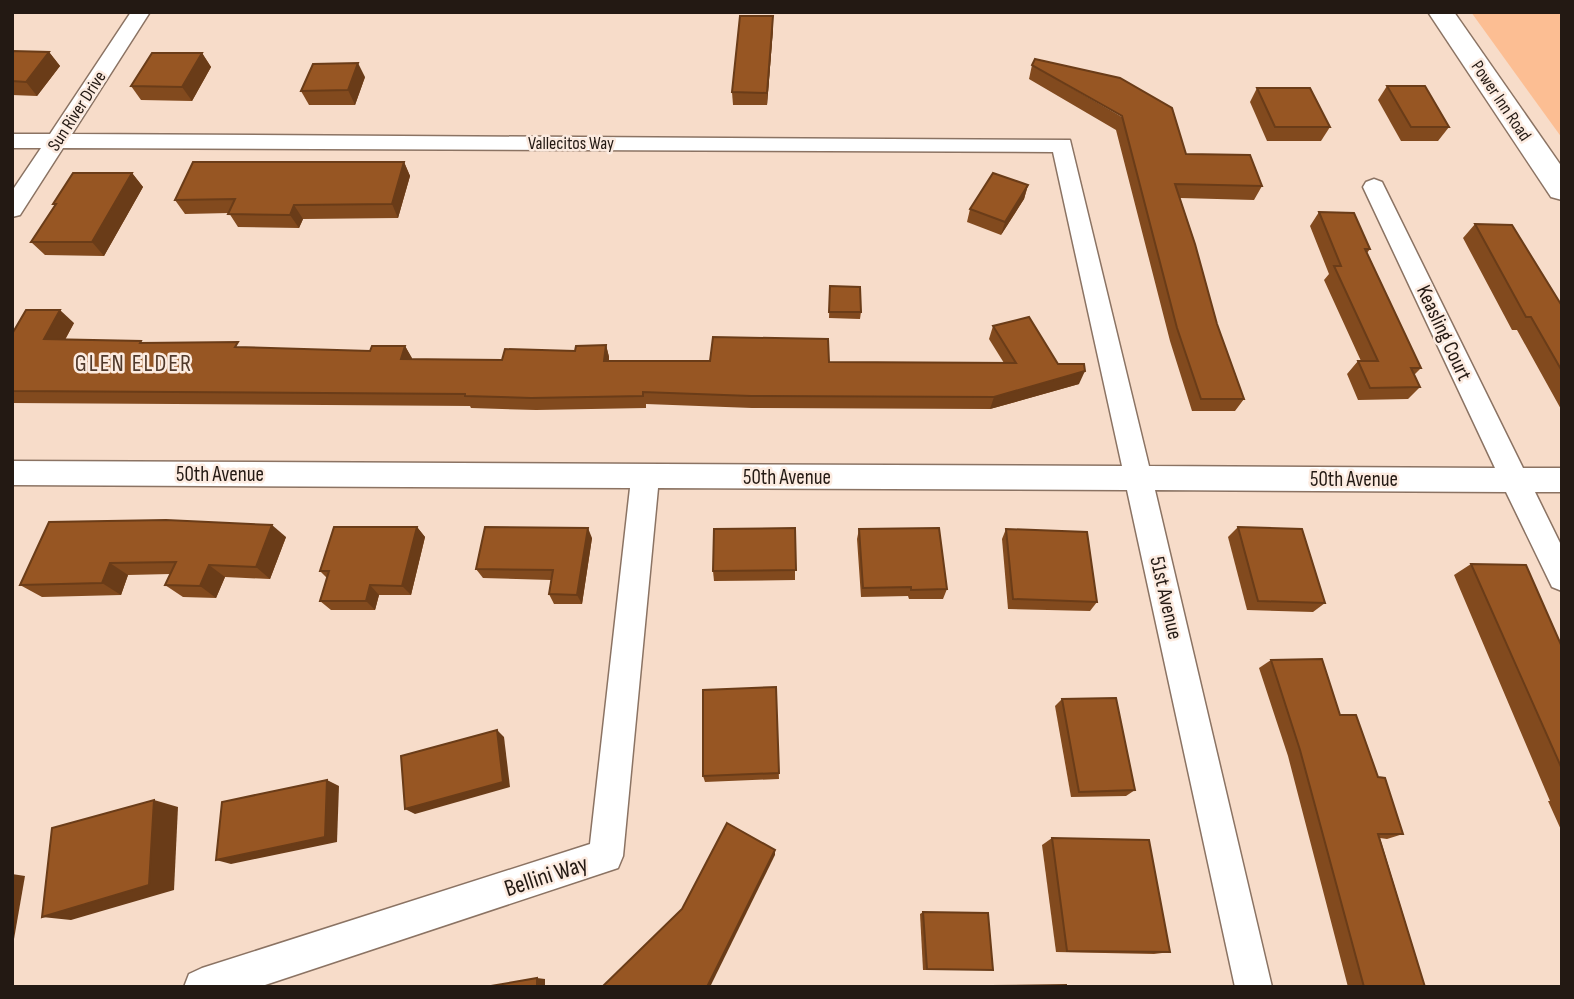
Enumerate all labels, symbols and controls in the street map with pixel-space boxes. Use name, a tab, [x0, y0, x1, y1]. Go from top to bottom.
street label: Power Inn Road	[1467, 57, 1535, 145]
street label: Sun River Drive	[43, 67, 111, 155]
street label: Vallecitos Way	[528, 133, 614, 154]
street label: Keasling Court	[1411, 281, 1477, 385]
district label: GLEN ELDER	[75, 349, 193, 378]
street label: 50th Avenue	[176, 462, 264, 487]
street label: 50th Avenue	[743, 465, 831, 490]
street label: 50th Avenue	[1310, 467, 1398, 492]
street label: 51st Avenue	[1144, 554, 1188, 642]
street label: Bellini Way	[501, 849, 591, 903]

